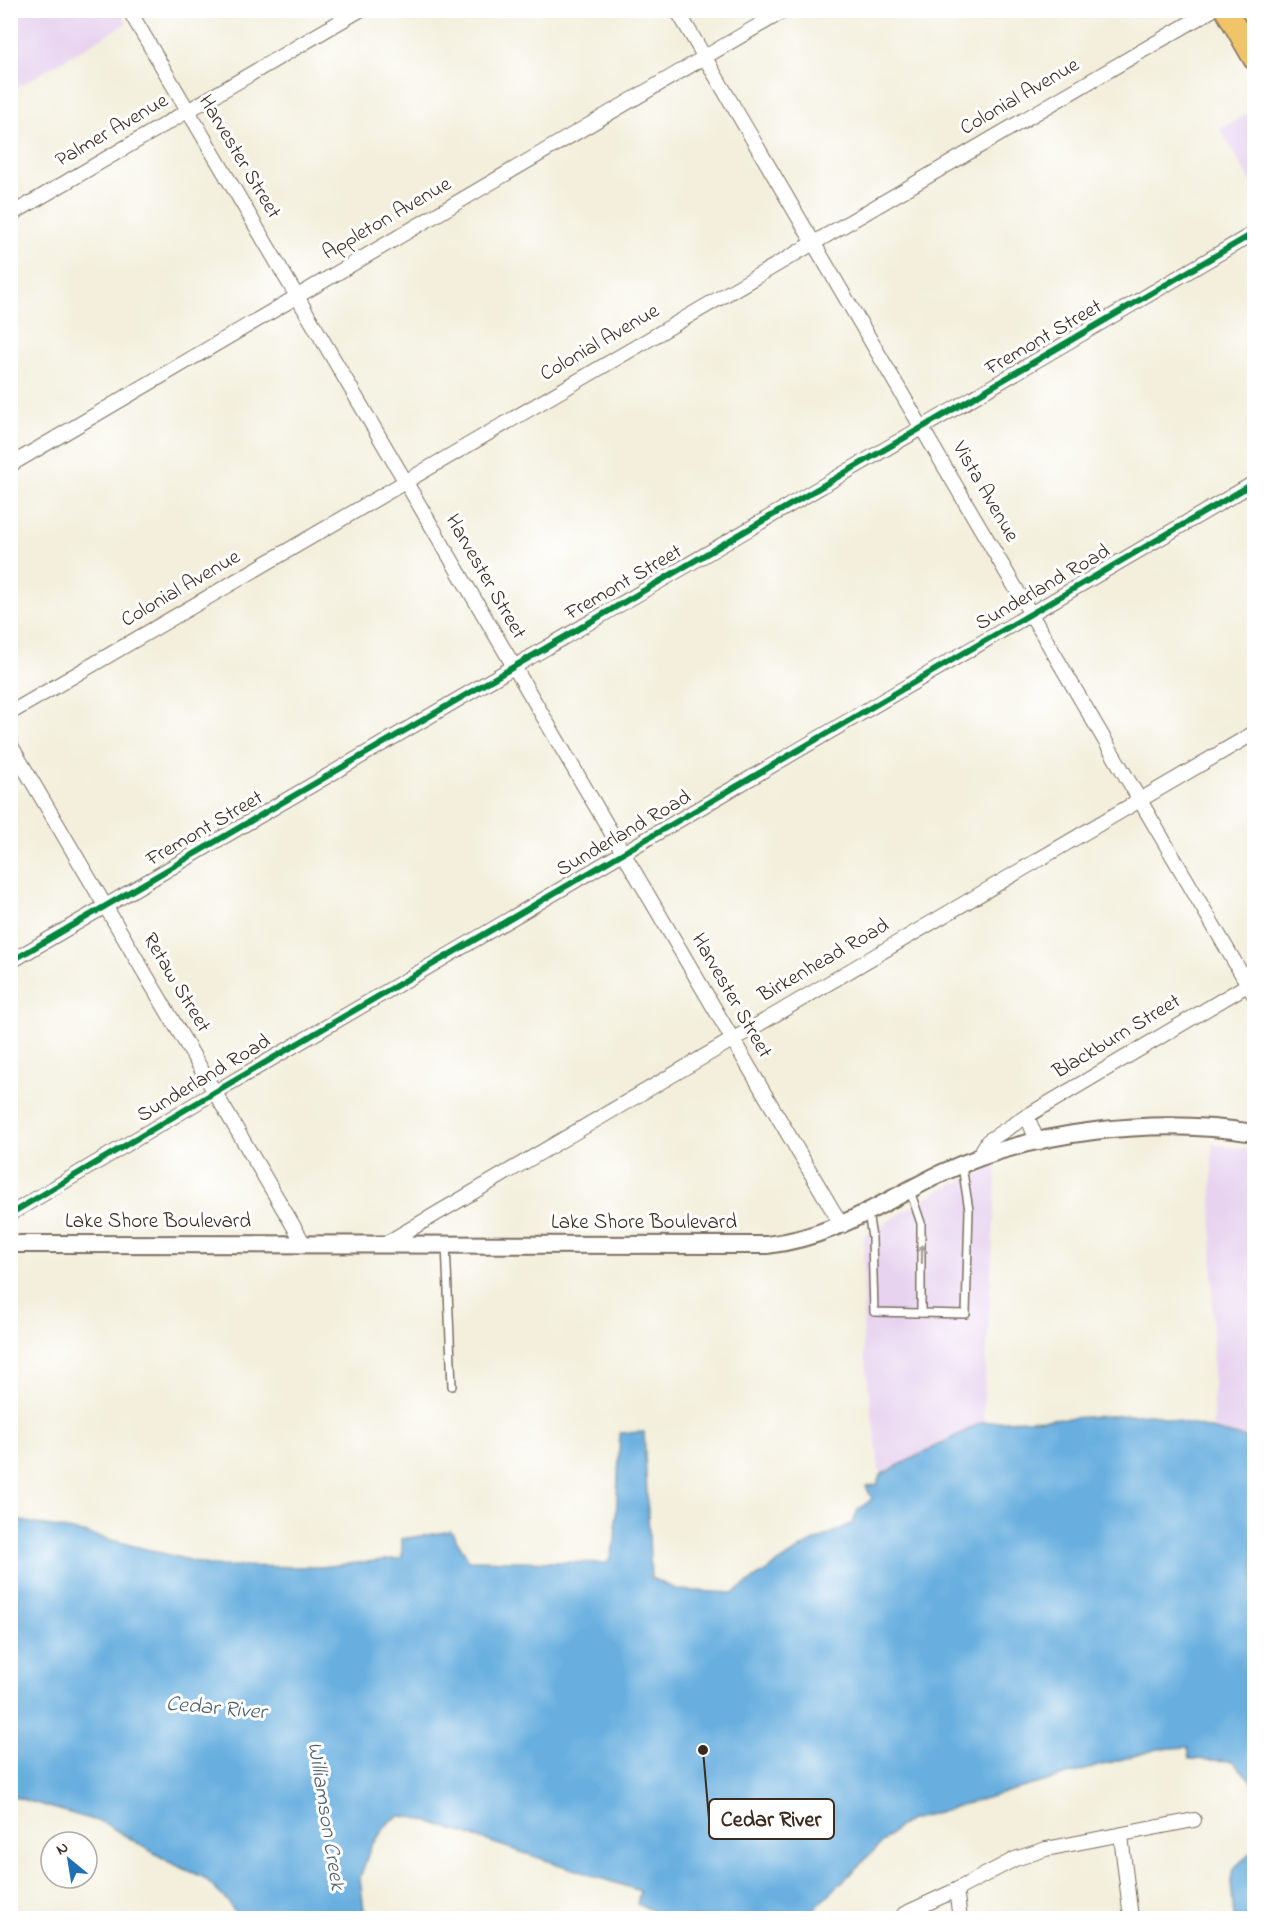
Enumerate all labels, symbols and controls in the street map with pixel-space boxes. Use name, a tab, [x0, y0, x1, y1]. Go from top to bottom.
street label: Colonial Avenue	[955, 50, 1086, 143]
street label: Palmer Avenue	[50, 86, 175, 175]
street label: Harvester Street	[190, 89, 288, 225]
street label: Appleton Avenue	[317, 170, 458, 268]
street label: Fremont Street	[979, 292, 1108, 384]
street label: Colonial Avenue	[535, 296, 666, 389]
street label: Vista Avenue	[944, 435, 1026, 548]
street label: Harvester Street	[437, 509, 533, 645]
street label: Fremont Street	[559, 537, 688, 629]
street label: Sunderland Road	[970, 537, 1116, 639]
street label: Colonial Avenue	[116, 542, 247, 635]
street label: Fremont Street	[140, 783, 269, 875]
street label: Sunderland Road	[551, 783, 697, 885]
street label: Birkenhead Road	[752, 911, 895, 1011]
street label: Retaw Street	[134, 928, 218, 1038]
street label: Harvester Street	[683, 928, 779, 1064]
street label: Blackburn Street	[1047, 987, 1187, 1088]
street label: Sunderland Road	[131, 1027, 277, 1131]
street label: Lake Shore Boulevard	[65, 1207, 251, 1237]
street label: Lake Shore Boulevard	[551, 1208, 737, 1238]
one-way arrow	[917, 1245, 928, 1265]
water label: Cedar River	[165, 1689, 271, 1730]
water label: Williamson Creek	[297, 1740, 353, 1894]
callout: Cedar River	[709, 1799, 834, 1839]
text: Cedar River	[721, 1805, 822, 1837]
north arrow	[39, 1830, 99, 1890]
text: N	[52, 1836, 73, 1862]

